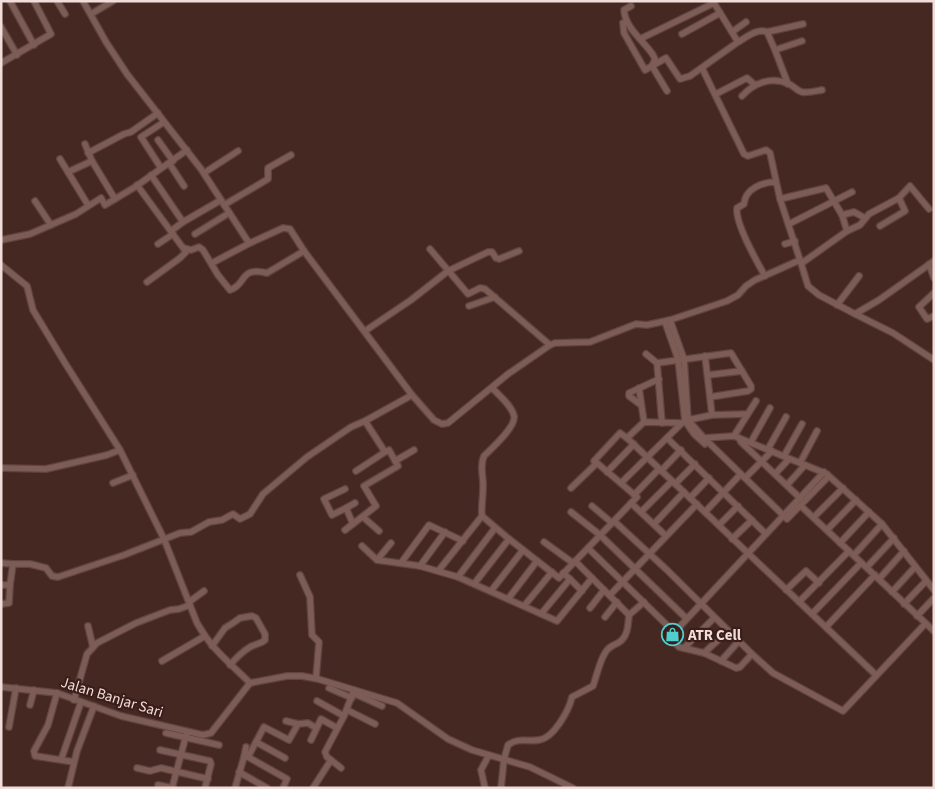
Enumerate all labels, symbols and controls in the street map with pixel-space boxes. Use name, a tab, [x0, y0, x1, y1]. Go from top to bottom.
shop icon: ATR Cell	[660, 623, 684, 647]
place label: ATR Cell	[687, 625, 742, 646]
street label: Jalan Banjar Sari	[58, 672, 166, 723]

